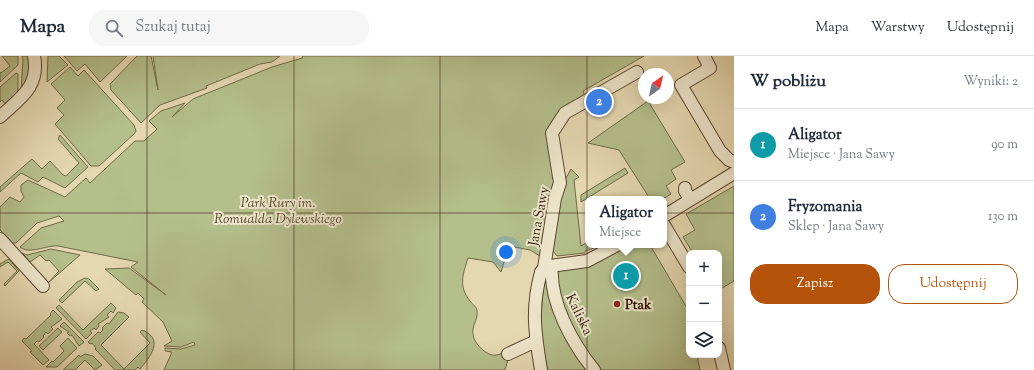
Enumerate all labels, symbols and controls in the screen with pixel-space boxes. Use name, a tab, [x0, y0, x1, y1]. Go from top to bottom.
search box	[89, 10, 369, 46]
text: Mapa	[20, 14, 65, 41]
icon: search	[103, 17, 125, 39]
text: Szukaj tutaj	[135, 17, 211, 38]
text: Mapa	[815, 18, 849, 38]
text: Warstwy	[871, 18, 925, 38]
text: Udostępnij	[947, 18, 1014, 38]
north arrow	[638, 68, 674, 104]
text: W pobliżu	[750, 70, 826, 94]
text: Wyniki: 2	[963, 73, 1018, 91]
pin: 2	[586, 87, 612, 117]
text: Aligator	[788, 125, 842, 146]
text: 1	[761, 136, 765, 154]
text: 90 m	[991, 136, 1018, 154]
text: Miejsce · Jana Sawy	[788, 146, 895, 164]
street label: Jana Sawy	[524, 185, 556, 249]
park label: Park Rury im. Romualda Dylewskiego	[214, 194, 342, 230]
popup	[585, 196, 667, 248]
text: Fryzomania	[788, 197, 862, 218]
text: Aligator	[599, 203, 653, 224]
text: 2	[760, 208, 766, 226]
text: 130 m	[988, 208, 1018, 226]
text: Sklep · Jana Sawy	[788, 218, 884, 236]
text: Miejsce	[599, 224, 641, 242]
your location	[496, 242, 516, 262]
map controls	[686, 250, 722, 358]
button: +	[686, 250, 722, 286]
pin: 1	[613, 261, 639, 291]
button: Zapisz	[750, 264, 880, 304]
button: Udostępnij	[888, 264, 1018, 304]
button: −	[686, 286, 722, 322]
street label: Kaliska	[560, 291, 597, 340]
place label: Ptak	[625, 296, 652, 316]
marker: Ptak	[612, 299, 622, 309]
button: layers	[686, 322, 722, 358]

